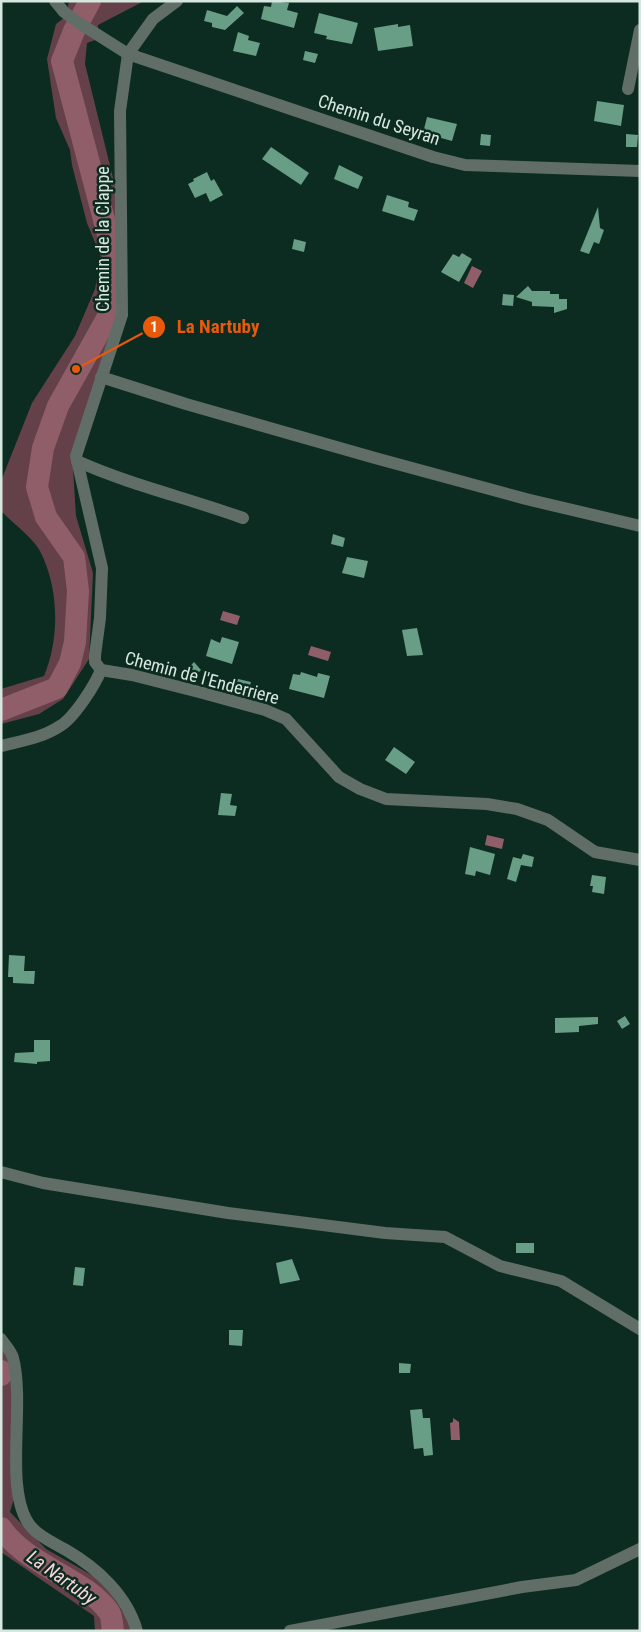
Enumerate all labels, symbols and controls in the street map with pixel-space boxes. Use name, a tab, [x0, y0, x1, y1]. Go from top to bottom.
street label: Chemin du Seyran	[315, 90, 443, 149]
street label: Chemin de la Clappe	[92, 166, 113, 312]
callout: La Nartuby	[142, 310, 269, 344]
text: La Nartuby	[177, 315, 260, 338]
text: 1	[150, 318, 158, 336]
street label: Chemin de l'Enderriere	[123, 647, 282, 708]
water label: La Nartuby	[23, 1545, 102, 1610]

